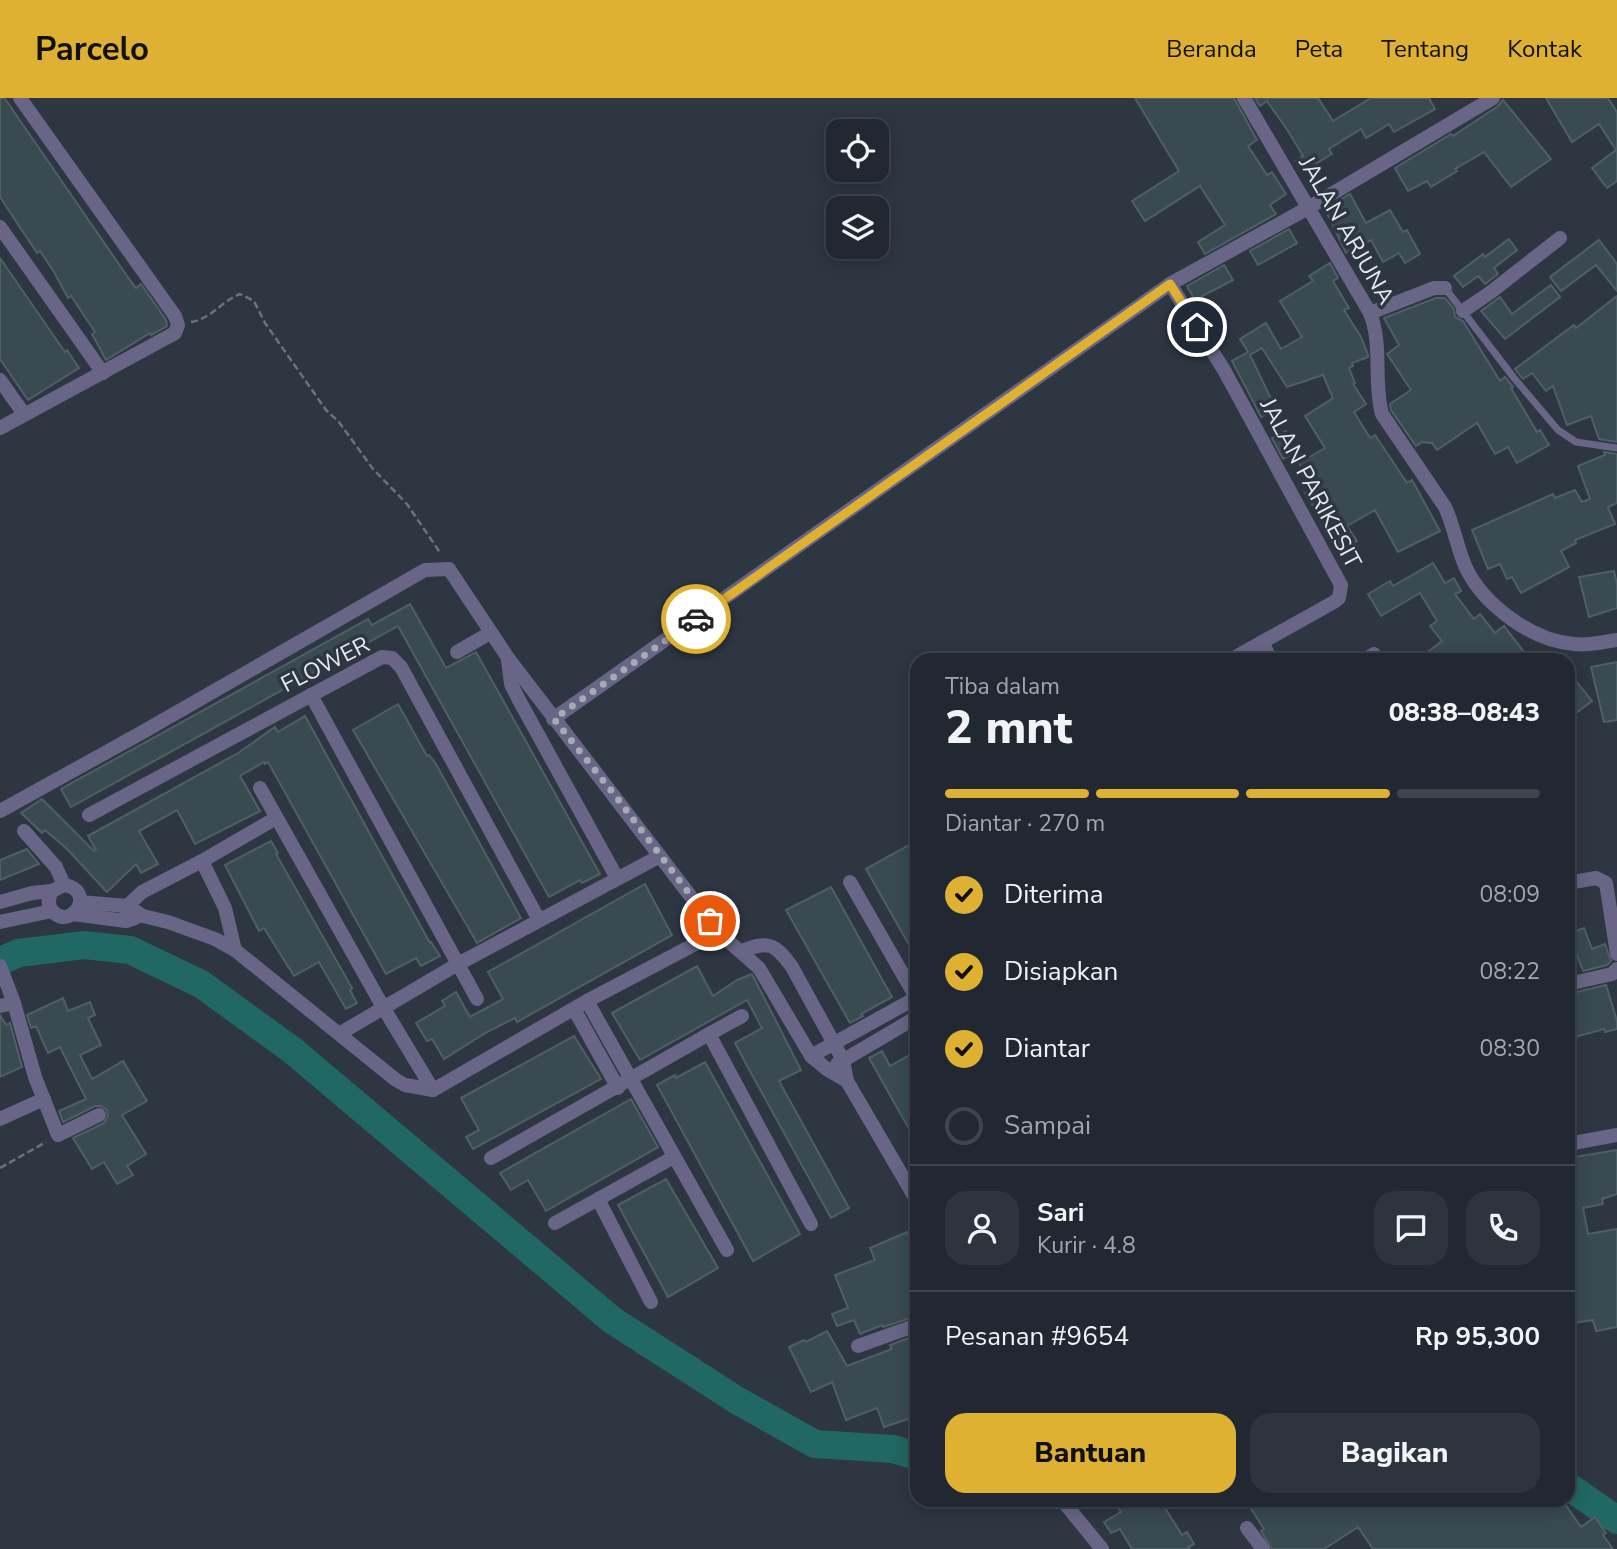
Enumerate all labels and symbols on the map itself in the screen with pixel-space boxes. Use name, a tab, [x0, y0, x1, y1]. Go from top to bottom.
street label: JALAN ARJUNA	[1291, 150, 1402, 310]
pin	[1167, 297, 1227, 357]
street label: JALAN PARIKESIT	[1252, 392, 1369, 574]
courier	[661, 584, 731, 654]
street label: FLOWER	[276, 629, 375, 700]
pin	[680, 891, 740, 951]

